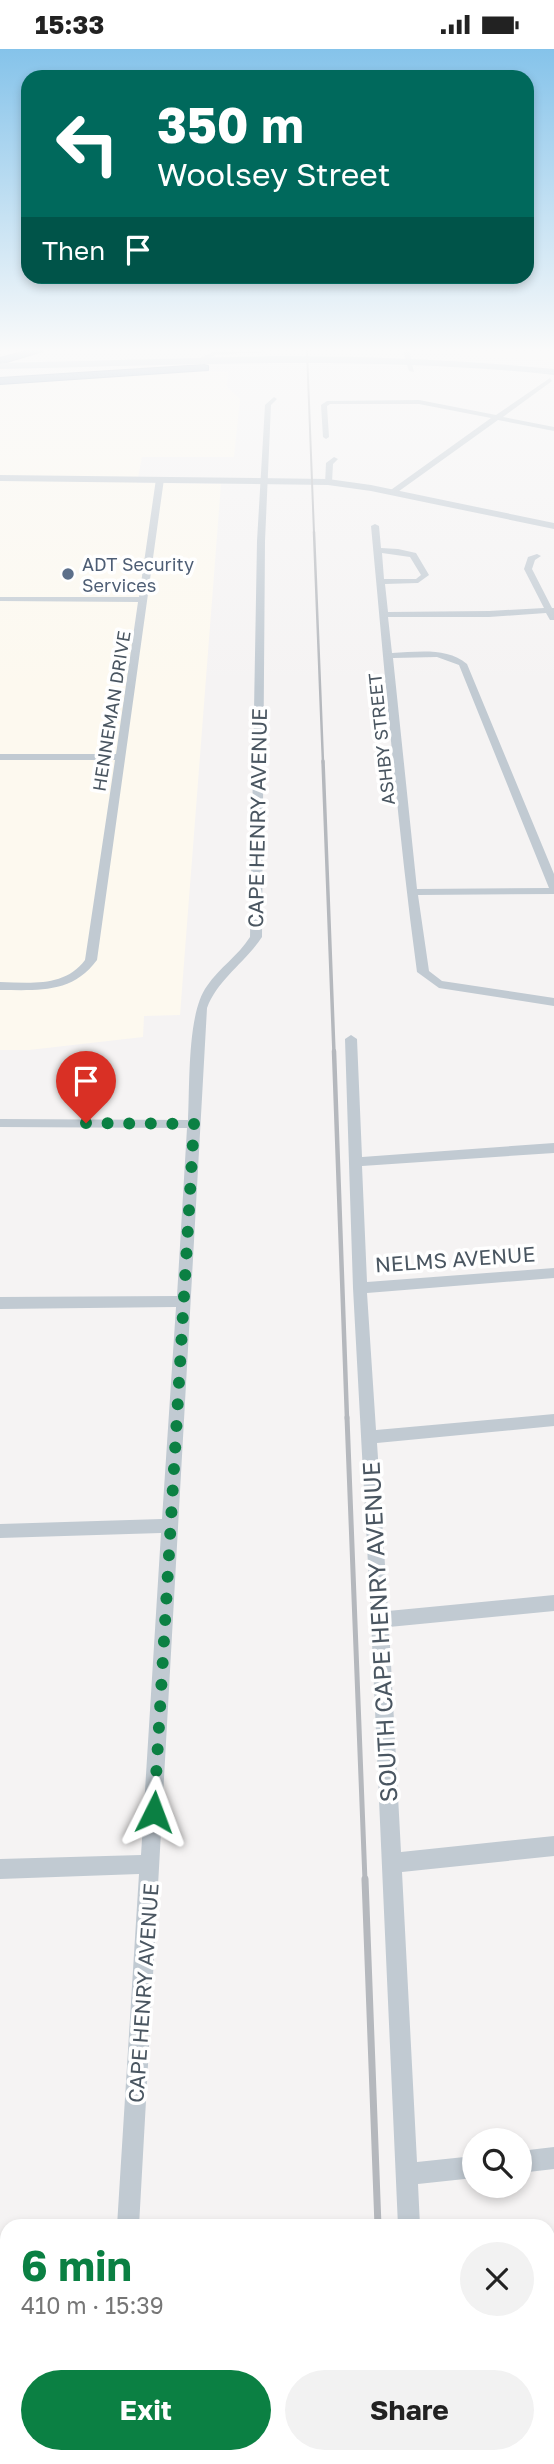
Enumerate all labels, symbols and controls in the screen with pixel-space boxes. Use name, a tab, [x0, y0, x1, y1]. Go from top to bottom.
text: 15:33	[35, 9, 104, 40]
text: 350 m	[157, 95, 304, 154]
icon: left	[42, 98, 133, 189]
text: Woolsey Street	[157, 155, 391, 193]
icon: arrive	[119, 231, 157, 269]
text: Then	[42, 235, 105, 266]
place label: ADT Security Services	[82, 553, 194, 596]
marker: ADT Security Services	[60, 566, 76, 582]
street label: HENNEMAN DRIVE	[87, 629, 135, 793]
street label: ASHBY STREET	[363, 672, 399, 806]
street label: CAPE HENRY AVENUE	[242, 708, 272, 928]
pin	[56, 1051, 116, 1123]
icon: arrive	[67, 1062, 105, 1100]
street label: NELMS AVENUE	[374, 1240, 536, 1278]
street label: SOUTH CAPE HENRY AVENUE	[356, 1461, 402, 1803]
position arrow	[117, 1775, 191, 1849]
street label: CAPE HENRY AVENUE	[122, 1882, 164, 2104]
map controls	[462, 2128, 532, 2198]
button: search	[462, 2128, 532, 2198]
text: 6 min	[21, 2240, 132, 2290]
button: close	[460, 2242, 534, 2316]
text: 410 m · 15:39	[21, 2291, 164, 2319]
button: Exit	[21, 2370, 271, 2450]
button: Share	[285, 2370, 534, 2450]

